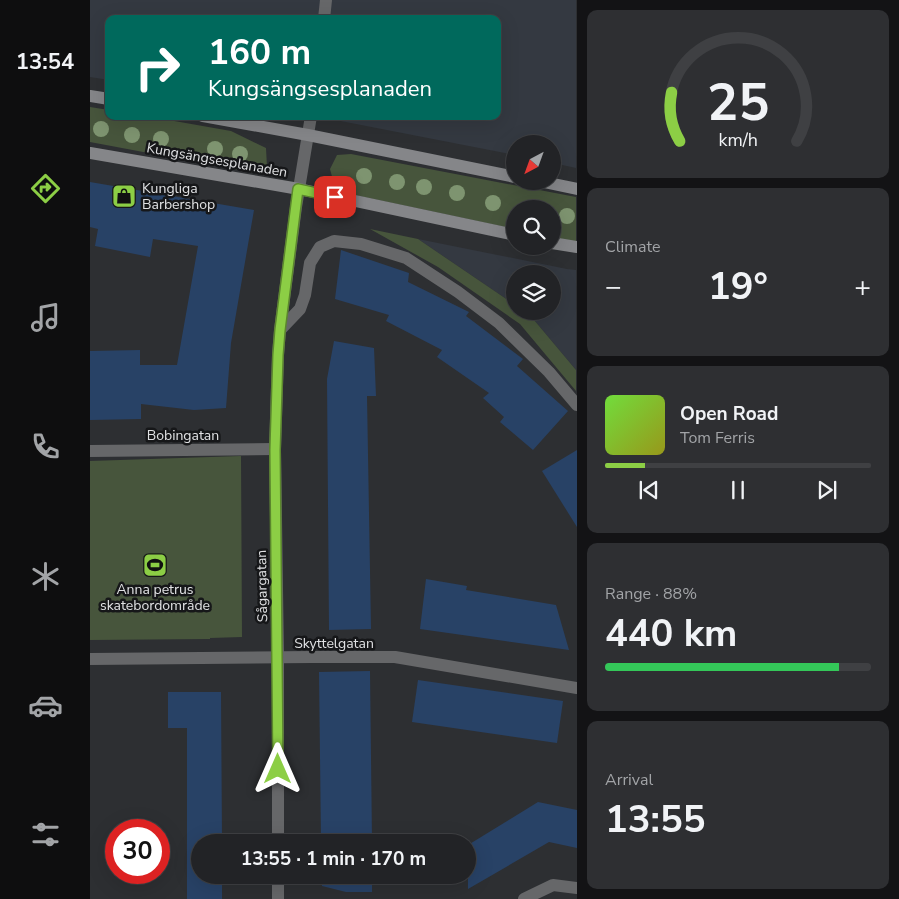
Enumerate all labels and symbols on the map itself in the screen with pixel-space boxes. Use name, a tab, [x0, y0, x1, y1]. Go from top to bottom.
north arrow	[506, 135, 561, 190]
street label: Kungsängsesplanaden	[145, 138, 289, 182]
pin	[314, 176, 356, 218]
place label: Kungliga Barbershop	[142, 179, 215, 214]
shop icon: Kungliga Barbershop	[111, 183, 137, 209]
street label: Bobingatan	[147, 426, 219, 445]
street label: Sågargatan	[252, 550, 272, 622]
sports icon: Anna petrus skatebordområde	[142, 552, 168, 578]
place label: Anna petrus skatebordområde	[100, 580, 210, 615]
street label: Skyttelgatan	[294, 634, 374, 653]
position arrow	[251, 742, 303, 794]
speed limit sign: 30	[105, 819, 170, 884]

